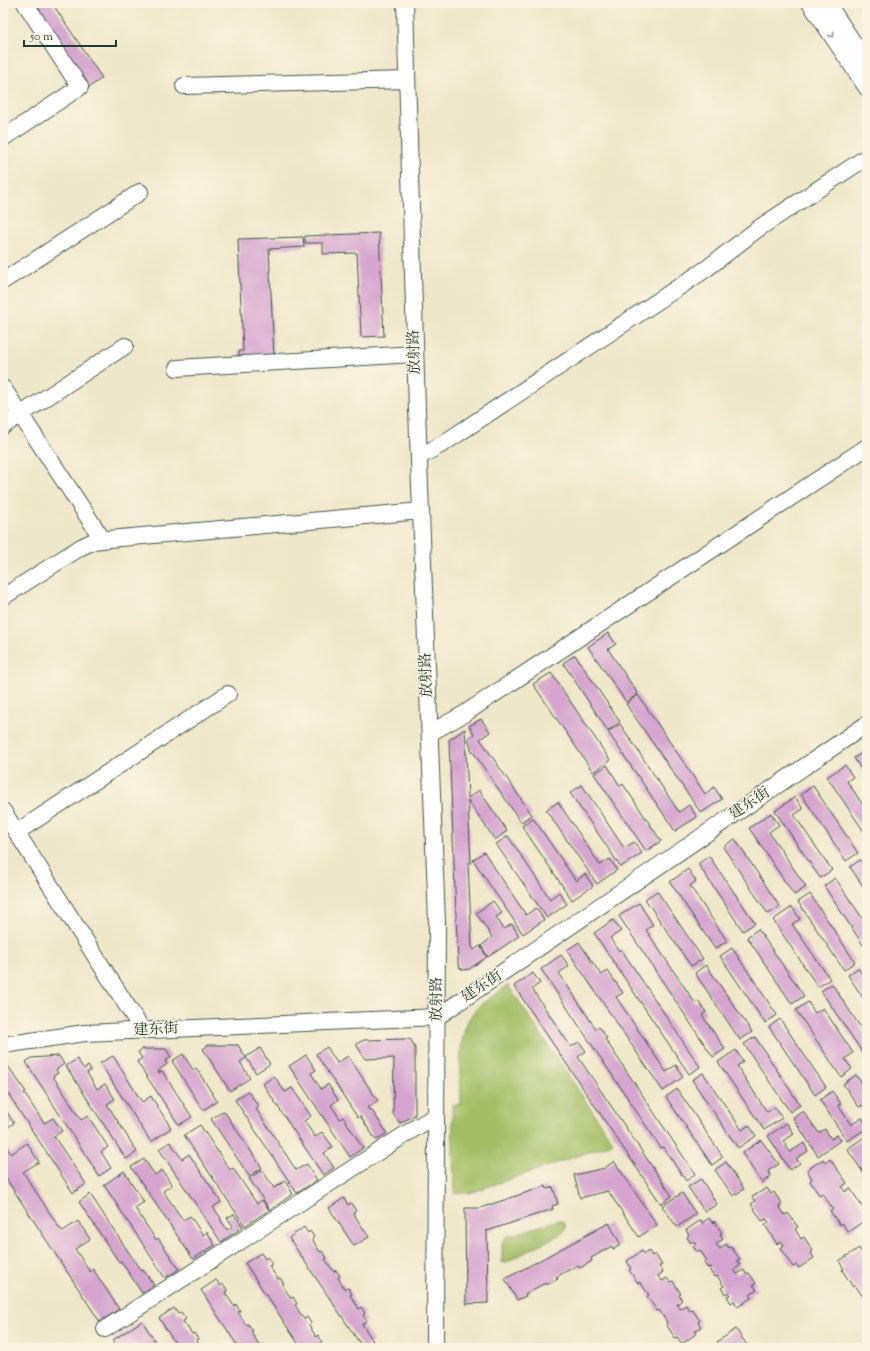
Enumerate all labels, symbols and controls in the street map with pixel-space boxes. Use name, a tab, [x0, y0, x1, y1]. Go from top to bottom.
scale bar	[24, 22, 116, 48]
text: 50 m	[29, 28, 53, 46]
one-way arrow	[827, 31, 834, 38]
street label: 放射路	[404, 329, 426, 375]
street label: 放射路	[416, 652, 438, 698]
street label: 建东街	[725, 783, 775, 825]
street label: 建东街	[457, 966, 507, 1008]
street label: 放射路	[427, 976, 448, 1022]
street label: 建东街	[133, 1018, 179, 1042]

